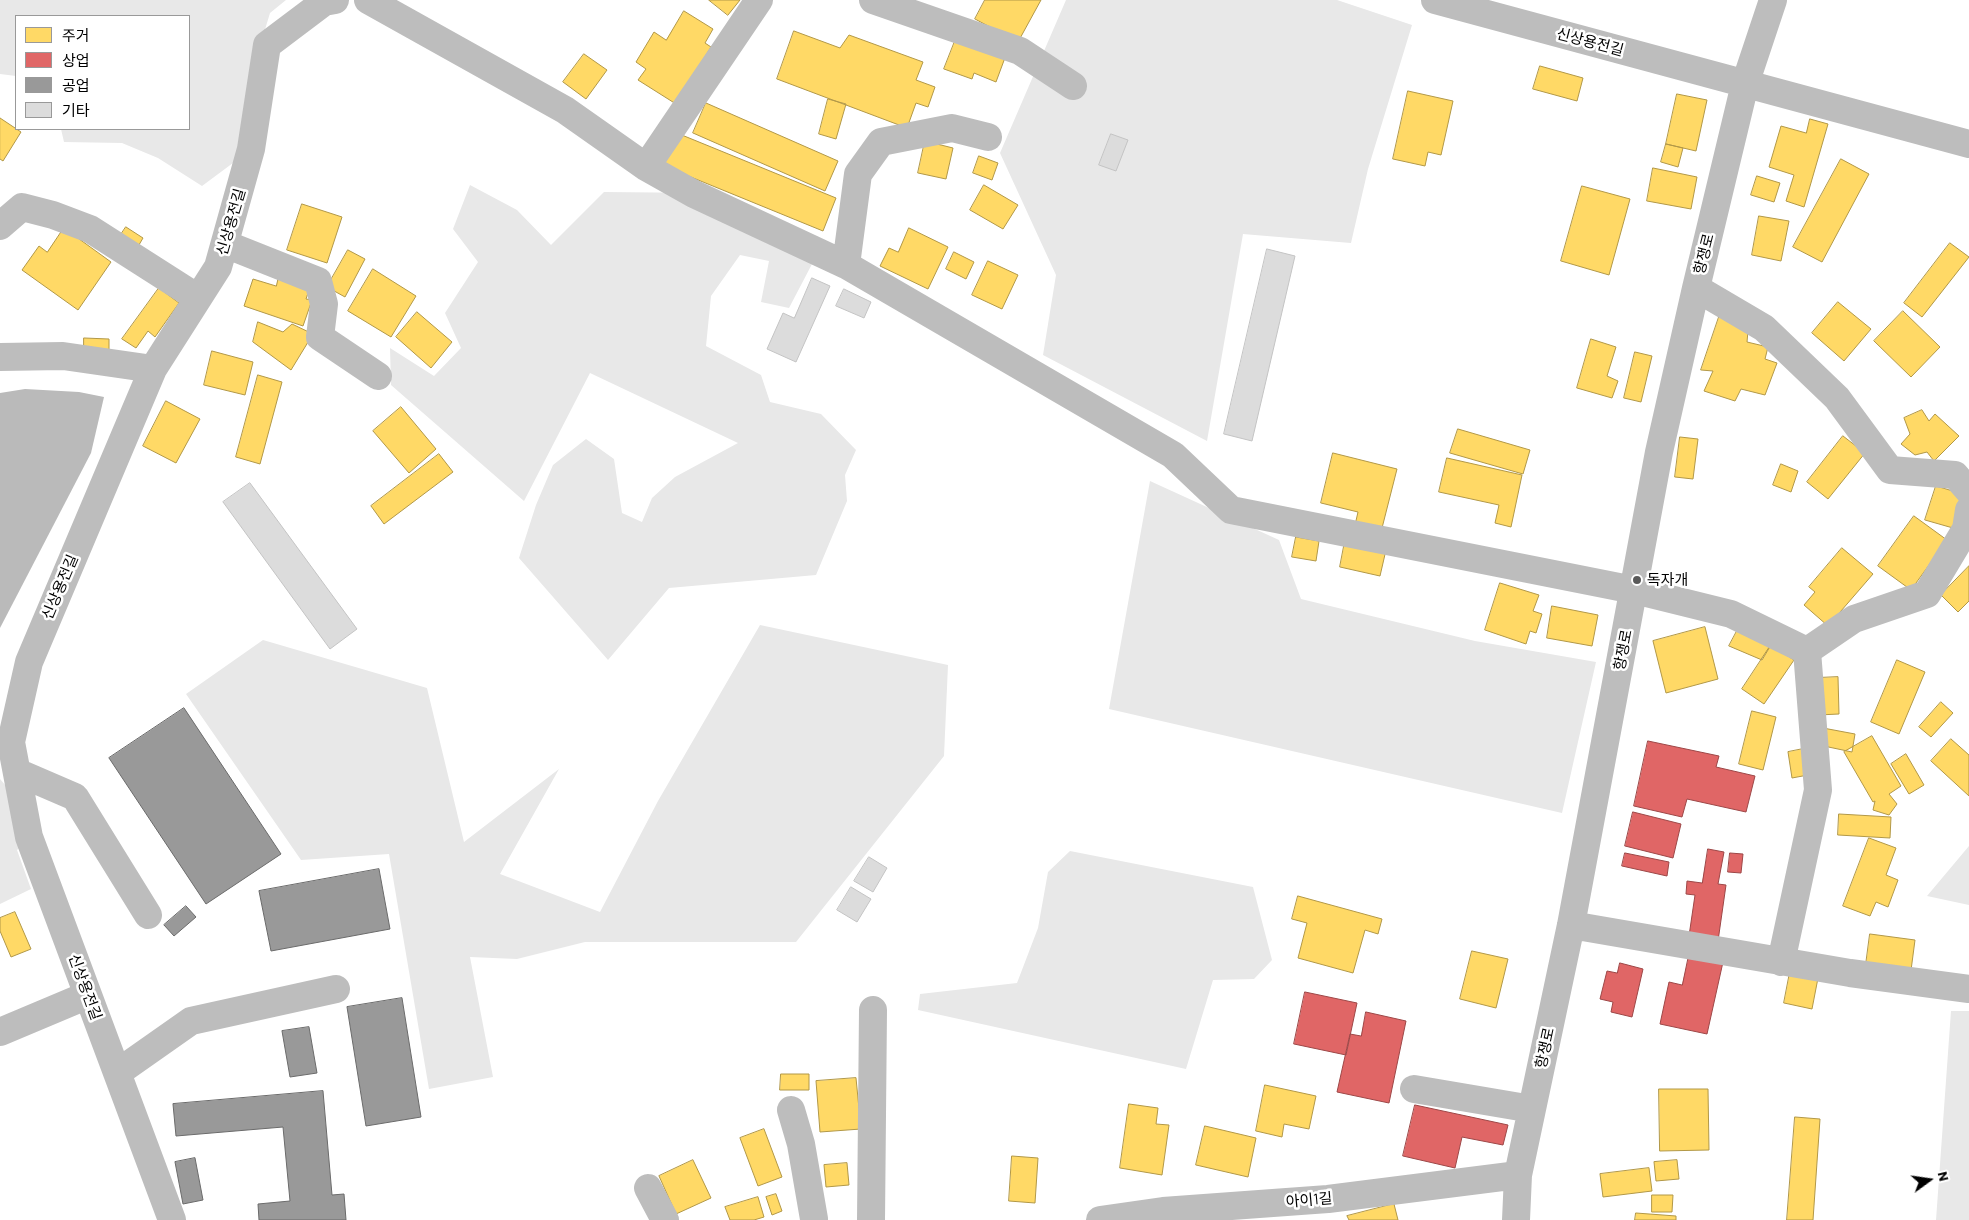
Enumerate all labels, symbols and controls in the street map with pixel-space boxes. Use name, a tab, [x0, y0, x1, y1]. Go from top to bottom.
legend	[15, 15, 190, 130]
street label: 신상용전길	[1554, 24, 1626, 60]
text: 주거	[62, 26, 90, 44]
text: 상업	[62, 51, 90, 69]
text: 공업	[62, 76, 90, 94]
text: 기타	[62, 101, 90, 119]
street label: 신상용전길	[213, 186, 249, 258]
street label: 항쟁로	[1690, 232, 1718, 276]
street label: 신상용전길	[38, 552, 82, 622]
place label: 독자개	[1647, 571, 1688, 589]
marker: 독자개	[1631, 574, 1643, 586]
street label: 항쟁로	[1610, 628, 1636, 672]
street label: 신상용전길	[65, 952, 105, 1022]
street label: 항쟁로	[1532, 1026, 1558, 1070]
north arrow	[1904, 1155, 1954, 1205]
text: N	[1935, 1170, 1953, 1183]
street label: 아이1길	[1285, 1189, 1333, 1211]

